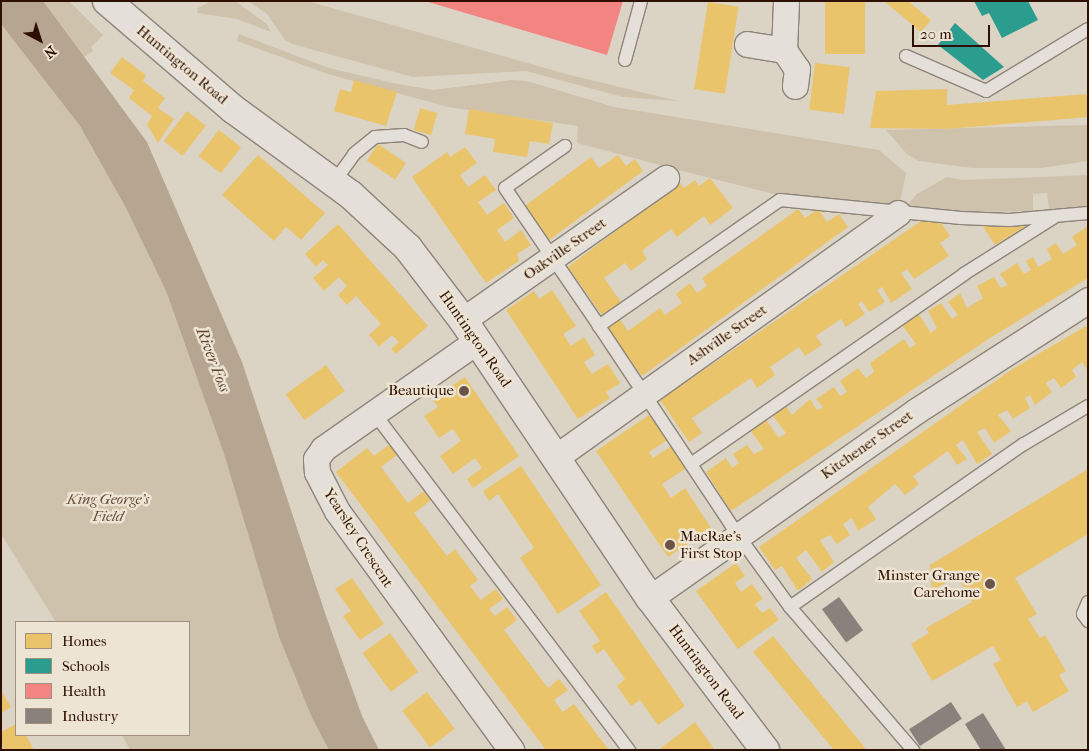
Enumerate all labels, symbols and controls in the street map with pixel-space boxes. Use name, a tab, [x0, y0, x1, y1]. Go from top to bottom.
north arrow	[15, 15, 65, 65]
scale bar	[914, 15, 992, 47]
street label: Huntington Road	[133, 22, 231, 108]
text: 20 m	[920, 25, 952, 43]
text: N	[40, 42, 59, 62]
street label: Oakville Street	[520, 214, 610, 284]
street label: Huntington Road	[435, 287, 515, 391]
street label: Ashville Street	[683, 301, 771, 369]
water label: River Foss	[192, 325, 234, 395]
place label: Beautique	[388, 382, 454, 400]
marker: Beautique	[458, 385, 470, 397]
street label: Kitchener Street	[818, 407, 916, 483]
street label: Yearsley Crescent	[319, 485, 397, 591]
park label: King George's Field	[67, 490, 149, 525]
place label: MacRae's First Stop	[680, 527, 742, 562]
marker: MacRae's First Stop	[664, 539, 676, 551]
place label: Minster Grange Carehome	[877, 566, 980, 601]
marker: Minster Grange Carehome	[984, 578, 996, 590]
legend	[15, 621, 190, 736]
street label: Huntington Road	[665, 621, 747, 723]
text: Homes	[62, 632, 107, 650]
text: Schools	[62, 657, 109, 675]
text: Health	[62, 682, 106, 700]
text: Industry	[62, 707, 118, 725]

